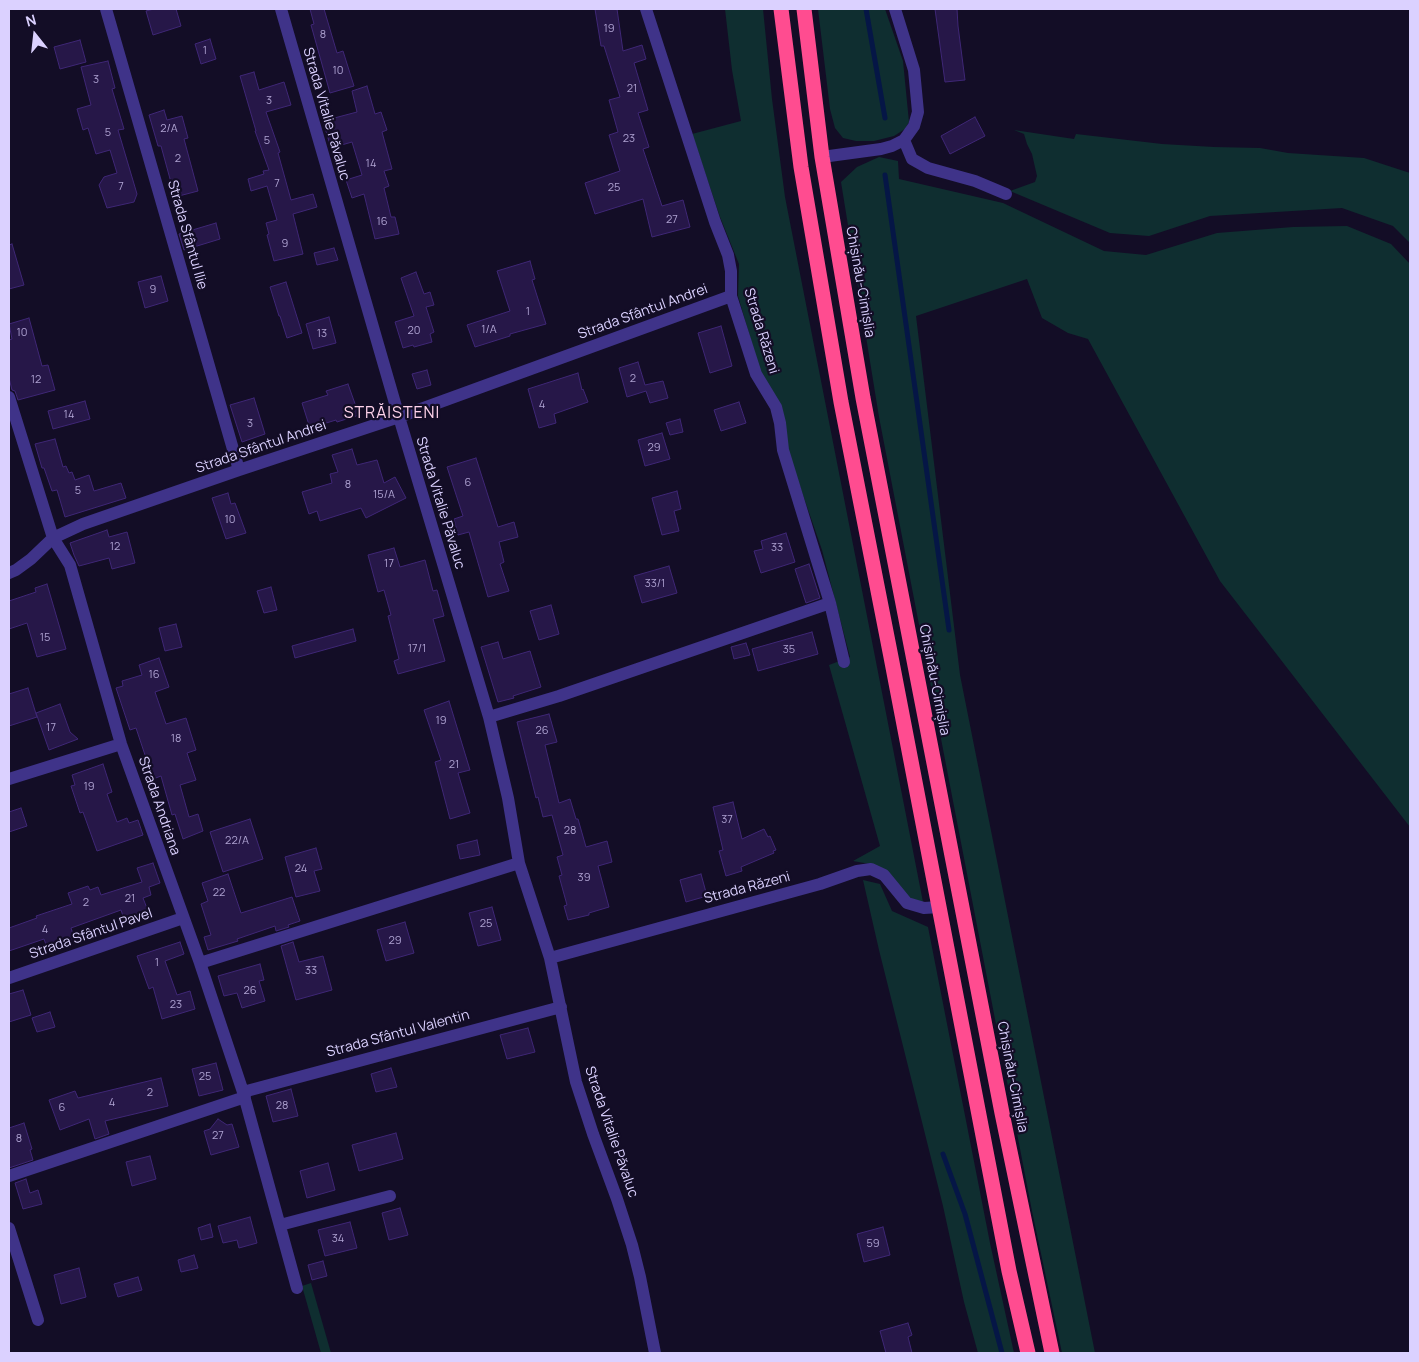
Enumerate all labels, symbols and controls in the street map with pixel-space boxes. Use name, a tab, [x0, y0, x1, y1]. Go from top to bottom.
north arrow	[10, 10, 60, 60]
text: N	[23, 10, 38, 31]
house number: 19	[603, 22, 615, 36]
house number: 8	[320, 28, 326, 42]
house number: 1	[203, 44, 207, 58]
street label: Strada Vitalie Păvaluc	[299, 46, 353, 182]
house number: 10	[333, 64, 343, 78]
house number: 3	[93, 73, 99, 87]
house number: 21	[627, 82, 637, 96]
house number: 3	[266, 94, 272, 108]
house number: 2/A	[160, 122, 178, 136]
house number: 5	[105, 126, 111, 140]
house number: 23	[623, 132, 635, 146]
house number: 5	[264, 134, 270, 148]
house number: 2	[175, 152, 181, 166]
house number: 14	[366, 157, 376, 171]
house number: 7	[274, 177, 280, 191]
street label: Strada Sfântul Ilie	[163, 178, 211, 292]
house number: 7	[118, 180, 124, 194]
house number: 25	[608, 181, 620, 195]
house number: 27	[666, 213, 678, 227]
house number: 16	[376, 215, 388, 229]
street label: Chișinău-Cimișlia	[842, 225, 878, 339]
house number: 9	[282, 237, 288, 251]
street label: Strada Sfântul Andrei	[576, 281, 710, 343]
house number: 9	[150, 283, 156, 297]
street label: Strada Răzeni	[740, 286, 782, 376]
house number: 1	[526, 305, 530, 319]
house number: 1/A	[481, 323, 497, 337]
house number: 20	[408, 324, 420, 338]
house number: 10	[17, 326, 27, 340]
house number: 13	[317, 327, 327, 341]
house number: 2	[630, 372, 636, 386]
house number: 12	[31, 373, 41, 387]
house number: 4	[539, 398, 545, 412]
district label: STRĂISTENI	[342, 404, 442, 424]
house number: 14	[64, 408, 74, 422]
street label: Strada Sfântul Andrei	[194, 417, 328, 477]
house number: 3	[247, 417, 253, 431]
street label: Strada Vitalie Păvaluc	[412, 435, 468, 571]
house number: 29	[647, 441, 661, 455]
house number: 6	[465, 476, 471, 490]
house number: 8	[345, 478, 351, 492]
house number: 5	[75, 484, 81, 498]
house number: 15/A	[373, 488, 395, 502]
house number: 10	[225, 513, 235, 527]
house number: 12	[110, 540, 120, 554]
house number: 33	[771, 541, 783, 555]
house number: 17	[384, 557, 394, 571]
house number: 33/1	[645, 577, 665, 591]
street label: Chișinău-Cimișlia	[915, 623, 953, 737]
house number: 15	[40, 631, 50, 645]
house number: 17/1	[408, 642, 426, 656]
house number: 35	[783, 643, 795, 657]
house number: 16	[148, 668, 160, 682]
house number: 19	[435, 714, 447, 728]
house number: 17	[46, 721, 56, 735]
house number: 26	[535, 724, 549, 738]
house number: 18	[171, 732, 181, 746]
street label: Strada Andriana	[134, 754, 184, 858]
house number: 21	[449, 758, 459, 772]
house number: 19	[83, 780, 95, 794]
house number: 37	[721, 813, 733, 827]
house number: 28	[564, 824, 576, 838]
house number: 22/A	[225, 834, 249, 848]
house number: 24	[295, 862, 307, 876]
street label: Strada Răzeni	[702, 868, 792, 908]
house number: 39	[578, 871, 590, 885]
house number: 22	[213, 886, 225, 900]
house number: 21	[125, 892, 135, 906]
house number: 2	[83, 896, 89, 910]
street label: Strada Sfântul Pavel	[27, 905, 155, 963]
house number: 25	[480, 917, 492, 931]
house number: 4	[42, 923, 48, 937]
house number: 29	[388, 934, 402, 948]
house number: 1	[155, 956, 159, 970]
house number: 33	[305, 964, 317, 978]
house number: 26	[243, 984, 257, 998]
house number: 23	[170, 998, 182, 1012]
street label: Strada Sfântul Valentin	[325, 1007, 471, 1061]
street label: Chișinău-Cimișlia	[993, 1020, 1031, 1134]
street label: Strada Vitalie Păvaluc	[581, 1064, 641, 1200]
house number: 25	[199, 1070, 211, 1084]
house number: 2	[147, 1086, 153, 1100]
house number: 4	[109, 1096, 115, 1110]
house number: 28	[276, 1099, 288, 1113]
house number: 6	[59, 1101, 65, 1115]
house number: 27	[212, 1129, 224, 1143]
house number: 8	[16, 1132, 22, 1146]
house number: 34	[332, 1232, 344, 1246]
house number: 59	[866, 1237, 880, 1251]

